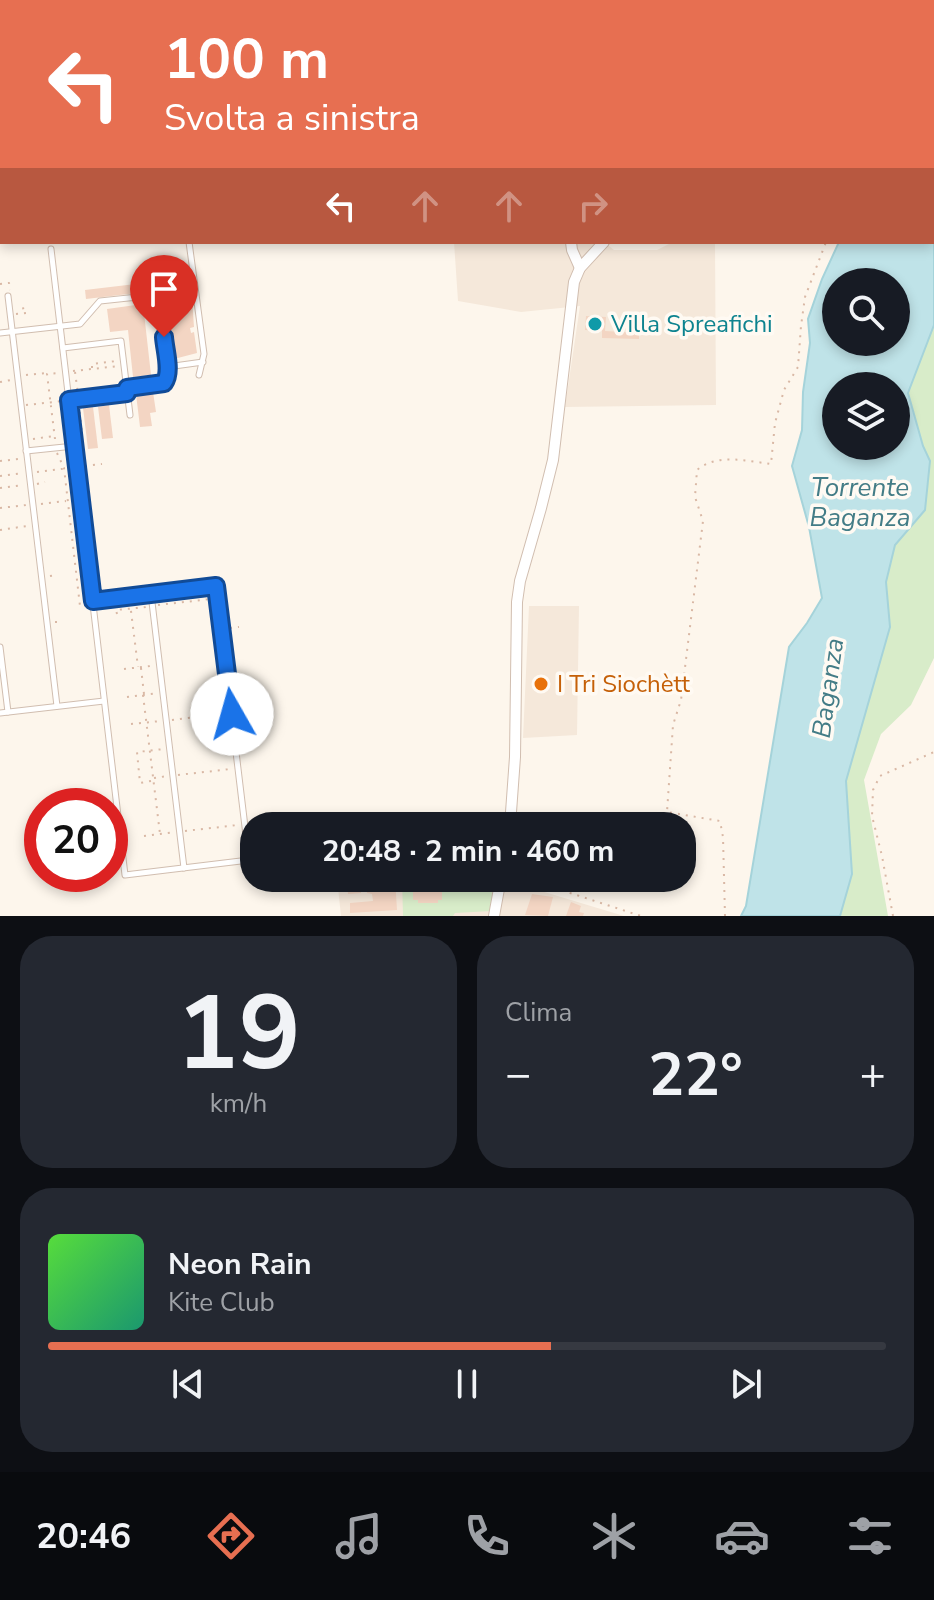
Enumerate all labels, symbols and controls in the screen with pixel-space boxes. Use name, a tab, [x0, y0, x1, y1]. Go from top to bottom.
text: 100 m	[164, 21, 329, 98]
icon: left	[32, 32, 136, 136]
text: Svolta a sinistra	[164, 94, 420, 143]
icon: left	[319, 184, 363, 228]
icon: ahead	[403, 184, 447, 228]
icon: ahead	[487, 184, 531, 228]
icon: right	[571, 184, 615, 228]
pin	[130, 255, 198, 337]
icon: arrive	[142, 267, 186, 311]
map controls	[822, 268, 910, 460]
button: search	[822, 268, 910, 356]
place label: Villa Spreafichi	[610, 308, 773, 340]
marker: Villa Spreafichi	[586, 315, 604, 333]
button: layers	[822, 372, 910, 460]
water label: Torrente Baganza	[810, 470, 910, 535]
water label: Baganza	[804, 636, 852, 740]
place label: I Tri Siochètt	[557, 668, 691, 700]
position arrow	[190, 672, 274, 756]
marker: I Tri Siochètt	[532, 675, 550, 693]
speed limit sign: 20	[24, 788, 128, 892]
text: 20:48 · 2 min · 460 m	[322, 831, 614, 872]
text: 19	[176, 963, 301, 1105]
text: Clima	[505, 995, 572, 1030]
text: 22°	[648, 1034, 743, 1116]
text: −	[505, 1045, 531, 1105]
text: +	[860, 1045, 886, 1105]
text: km/h	[210, 1086, 267, 1121]
text: Neon Rain	[168, 1244, 312, 1285]
text: Kite Club	[168, 1285, 275, 1320]
icon: previous	[166, 1362, 210, 1406]
icon: pause	[445, 1362, 489, 1406]
icon: next	[724, 1362, 768, 1406]
icon: directions	[203, 1508, 259, 1564]
icon: music	[331, 1508, 387, 1564]
icon: phone	[459, 1508, 515, 1564]
icon: climate	[586, 1508, 642, 1564]
icon: car	[714, 1508, 770, 1564]
icon: filters	[842, 1508, 898, 1564]
text: 20:46	[36, 1512, 131, 1561]

